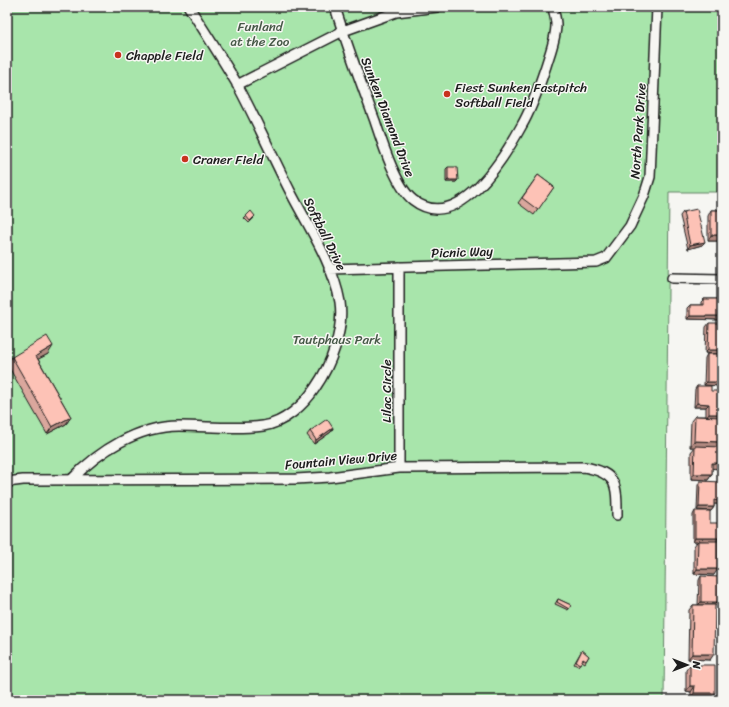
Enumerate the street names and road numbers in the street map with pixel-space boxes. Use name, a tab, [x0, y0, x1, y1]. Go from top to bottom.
street label: Sunken Diamond Drive	[354, 53, 422, 181]
street label: North Park Drive	[623, 82, 653, 180]
street label: Softball Drive	[297, 193, 353, 275]
street label: Picnic Way	[431, 239, 493, 265]
street label: Lilac Circle	[375, 359, 398, 423]
street label: Fountain View Drive	[284, 444, 398, 476]

